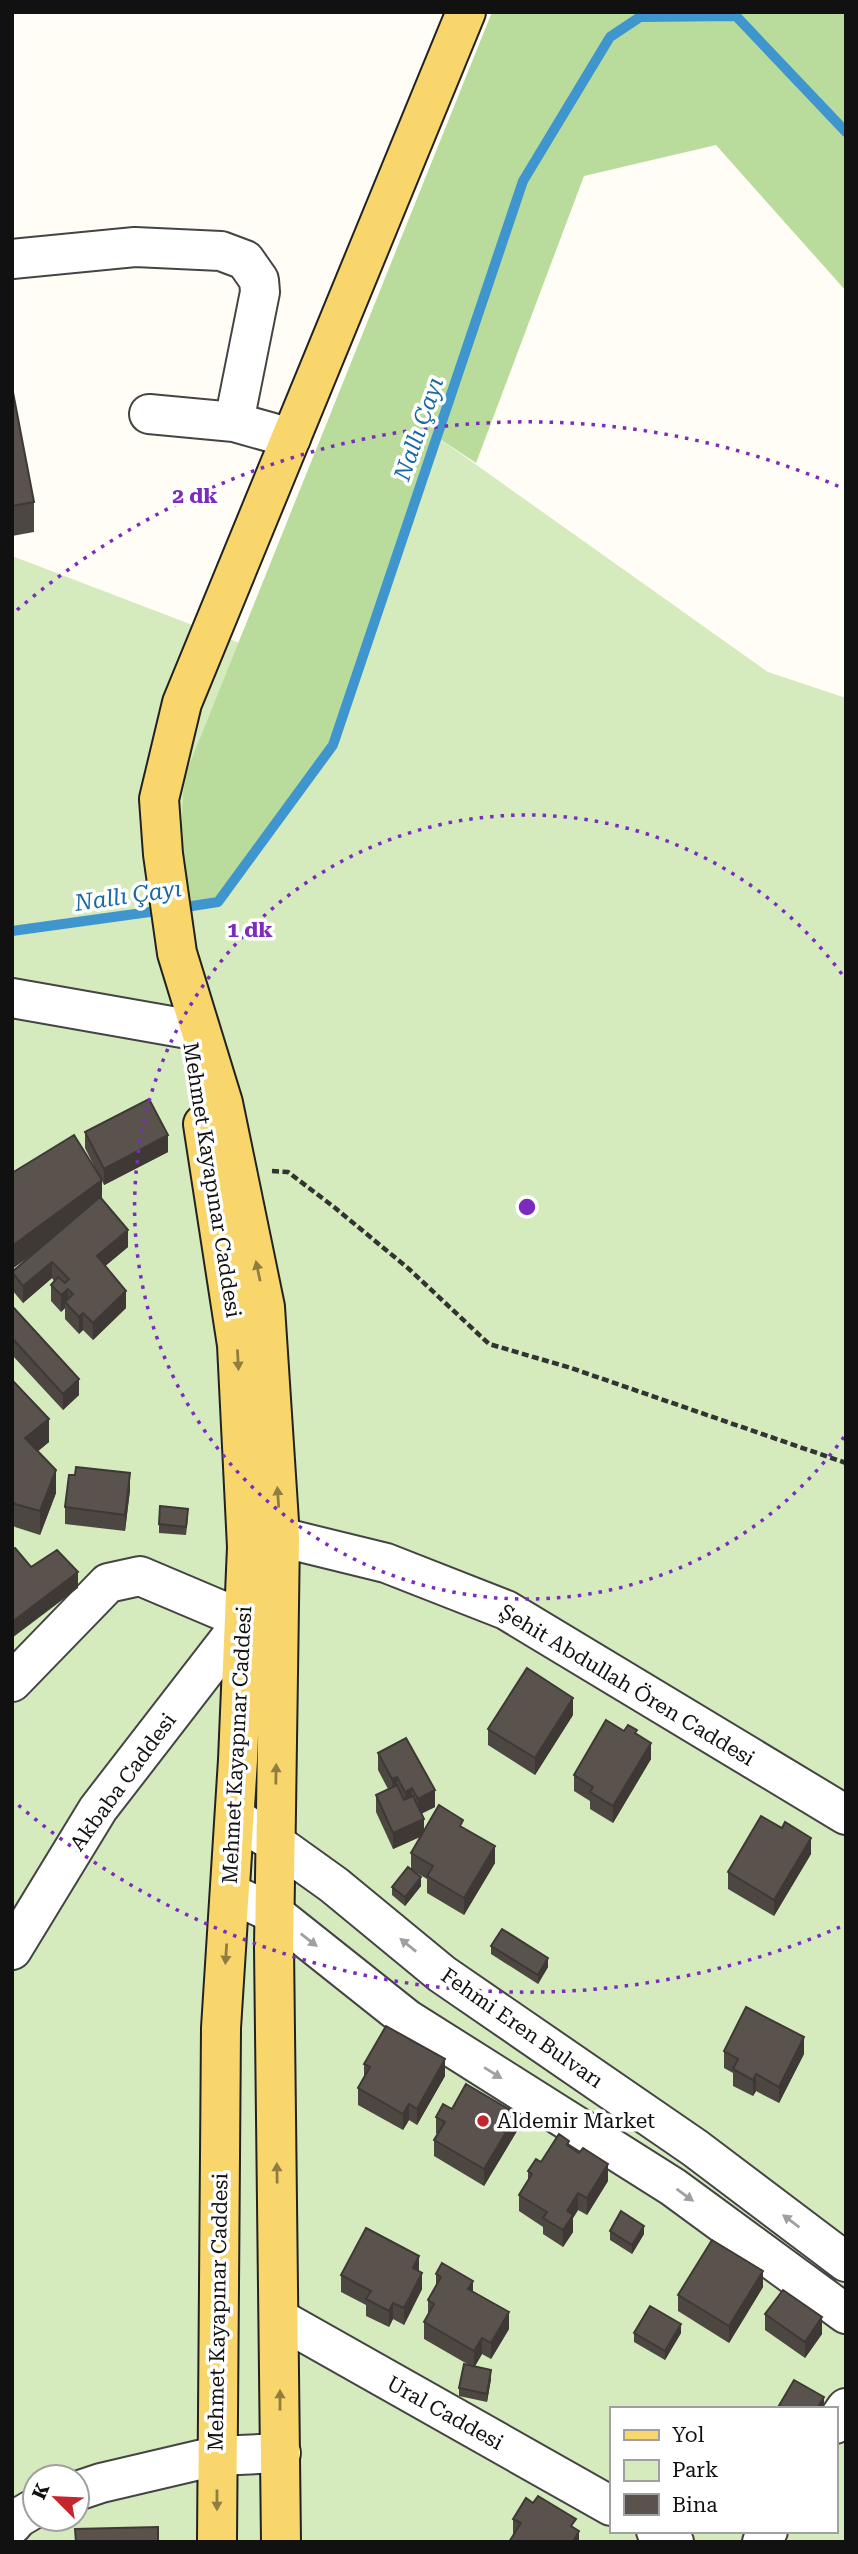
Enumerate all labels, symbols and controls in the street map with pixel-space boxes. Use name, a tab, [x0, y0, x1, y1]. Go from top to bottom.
water label: Nallı Çayı	[388, 374, 449, 485]
text: 2 dk	[172, 484, 218, 508]
water label: Nallı Çayı	[72, 875, 183, 917]
text: 1 dk	[227, 918, 273, 942]
street label: Mehmet Kayapınar Caddesi	[178, 1041, 246, 1320]
centre of rings	[515, 1195, 539, 1219]
one-way arrow	[253, 1260, 264, 1282]
one-way arrow	[232, 1349, 243, 1371]
one-way arrow	[272, 1486, 283, 1508]
street label: Şehit Abdullah Ören Caddesi	[495, 1598, 760, 1771]
street label: Mehmet Kayapınar Caddesi	[218, 1605, 256, 1885]
street label: Akbaba Caddesi	[65, 1708, 181, 1855]
one-way arrow	[270, 1763, 282, 1785]
one-way arrow	[300, 1933, 318, 1947]
one-way arrow	[399, 1938, 417, 1953]
one-way arrow	[220, 1943, 231, 1965]
street label: Fehmi Eren Bulvarı	[437, 1963, 608, 2093]
one-way arrow	[483, 2067, 503, 2080]
place label: Aldemir Market	[497, 2109, 655, 2133]
marker: Aldemir Market	[475, 2113, 491, 2129]
one-way arrow	[272, 2161, 283, 2183]
street label: Mehmet Kayapınar Caddesi	[204, 2172, 232, 2451]
one-way arrow	[676, 2188, 694, 2202]
one-way arrow	[782, 2214, 801, 2228]
street label: Ural Caddesi	[383, 2371, 508, 2455]
one-way arrow	[274, 2389, 286, 2411]
legend	[610, 2407, 837, 2533]
text: Yol	[672, 2423, 705, 2447]
text: Park	[672, 2458, 718, 2482]
north arrow	[21, 2463, 91, 2533]
text: K	[27, 2480, 54, 2503]
one-way arrow	[211, 2489, 222, 2511]
text: Bina	[672, 2493, 718, 2517]

